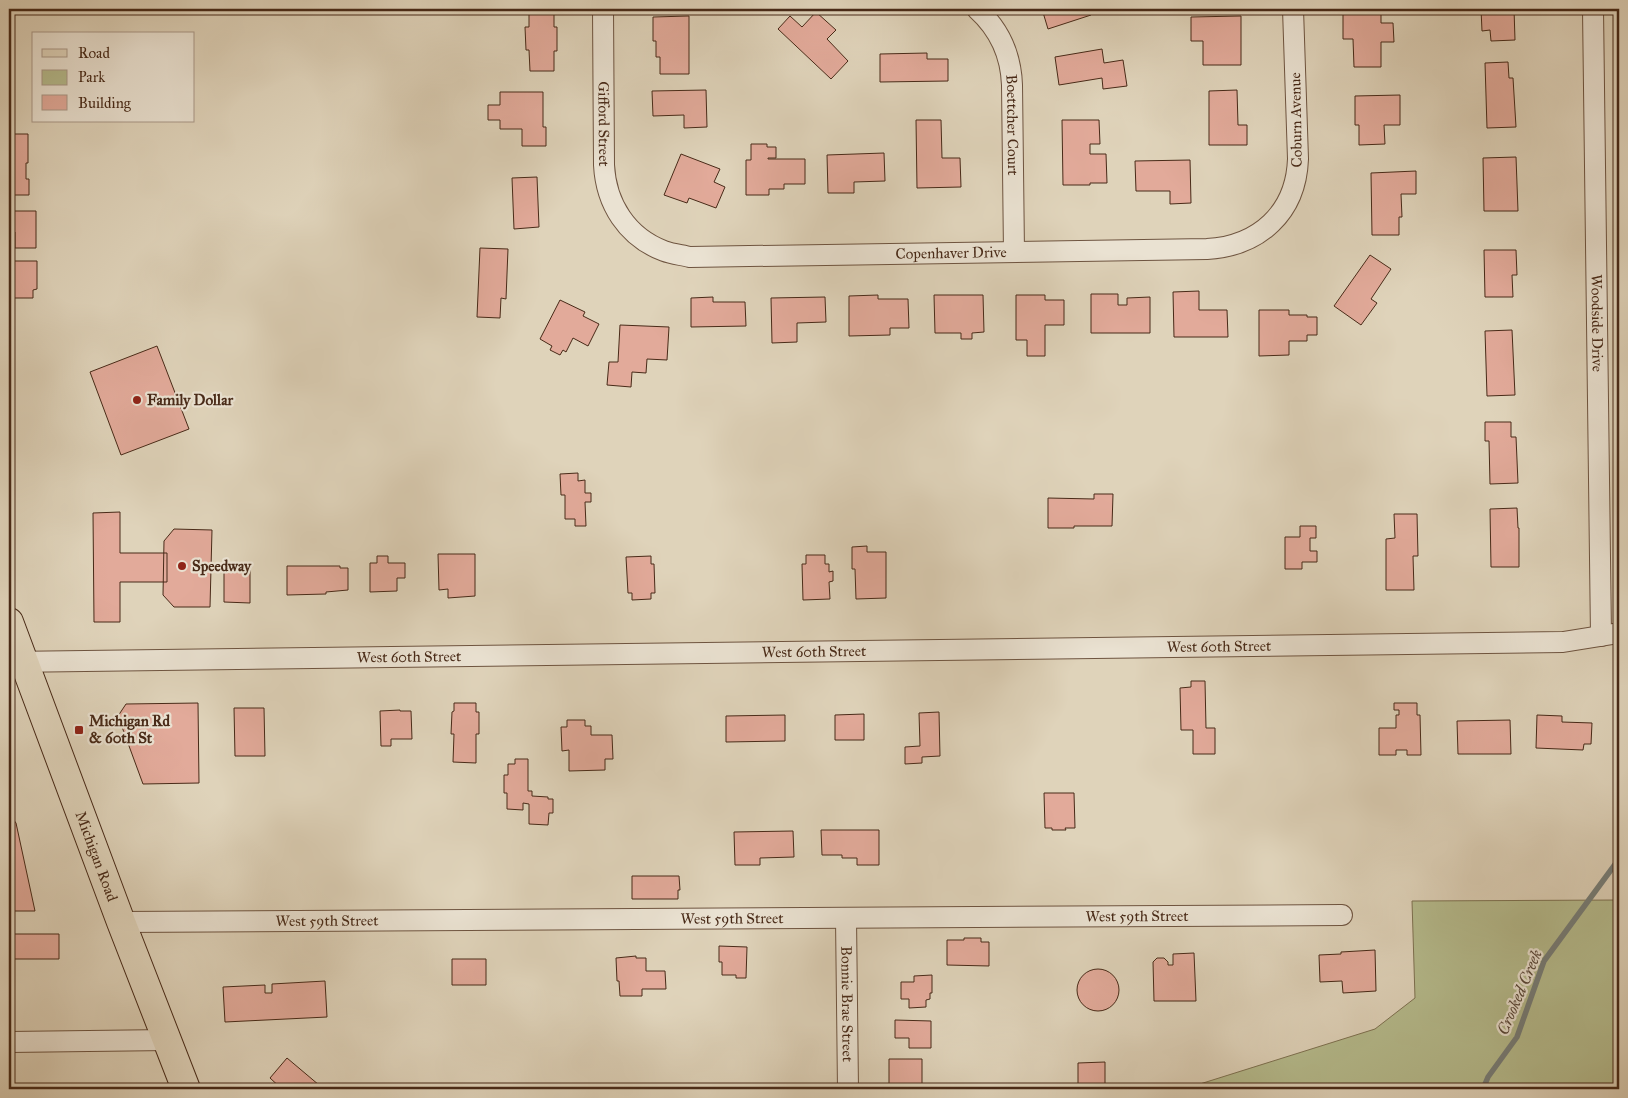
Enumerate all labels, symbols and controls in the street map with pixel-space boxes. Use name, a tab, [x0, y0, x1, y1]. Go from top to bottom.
legend	[32, 32, 195, 122]
text: Road	[78, 44, 110, 62]
text: Park	[78, 68, 105, 86]
street label: Coburn Avenue	[1286, 72, 1306, 168]
street label: Boettcher Court	[1002, 74, 1022, 176]
street label: Gifford Street	[594, 81, 613, 167]
text: Building	[78, 94, 132, 112]
street label: Copenhaver Drive	[895, 243, 1007, 263]
street label: Woodside Drive	[1587, 274, 1607, 372]
place label: Family Dollar	[147, 391, 233, 410]
marker: Family Dollar	[131, 394, 143, 406]
place label: Speedway	[192, 557, 252, 576]
marker: Speedway	[176, 560, 188, 572]
street label: West 60th Street	[1167, 637, 1272, 656]
street label: West 60th Street	[762, 642, 867, 661]
street label: West 60th Street	[357, 647, 462, 667]
place label: Michigan Rd & 60th St	[89, 712, 170, 747]
marker: Michigan Rd & 60th St	[73, 724, 85, 736]
street label: Michigan Road	[71, 809, 122, 904]
street label: West 59th Street	[1085, 907, 1189, 925]
street label: West 59th Street	[680, 909, 784, 928]
street label: West 59th Street	[275, 912, 379, 930]
street label: Bonnie Brae Street	[837, 946, 857, 1063]
water label: Crooked Creek	[1493, 947, 1546, 1038]

